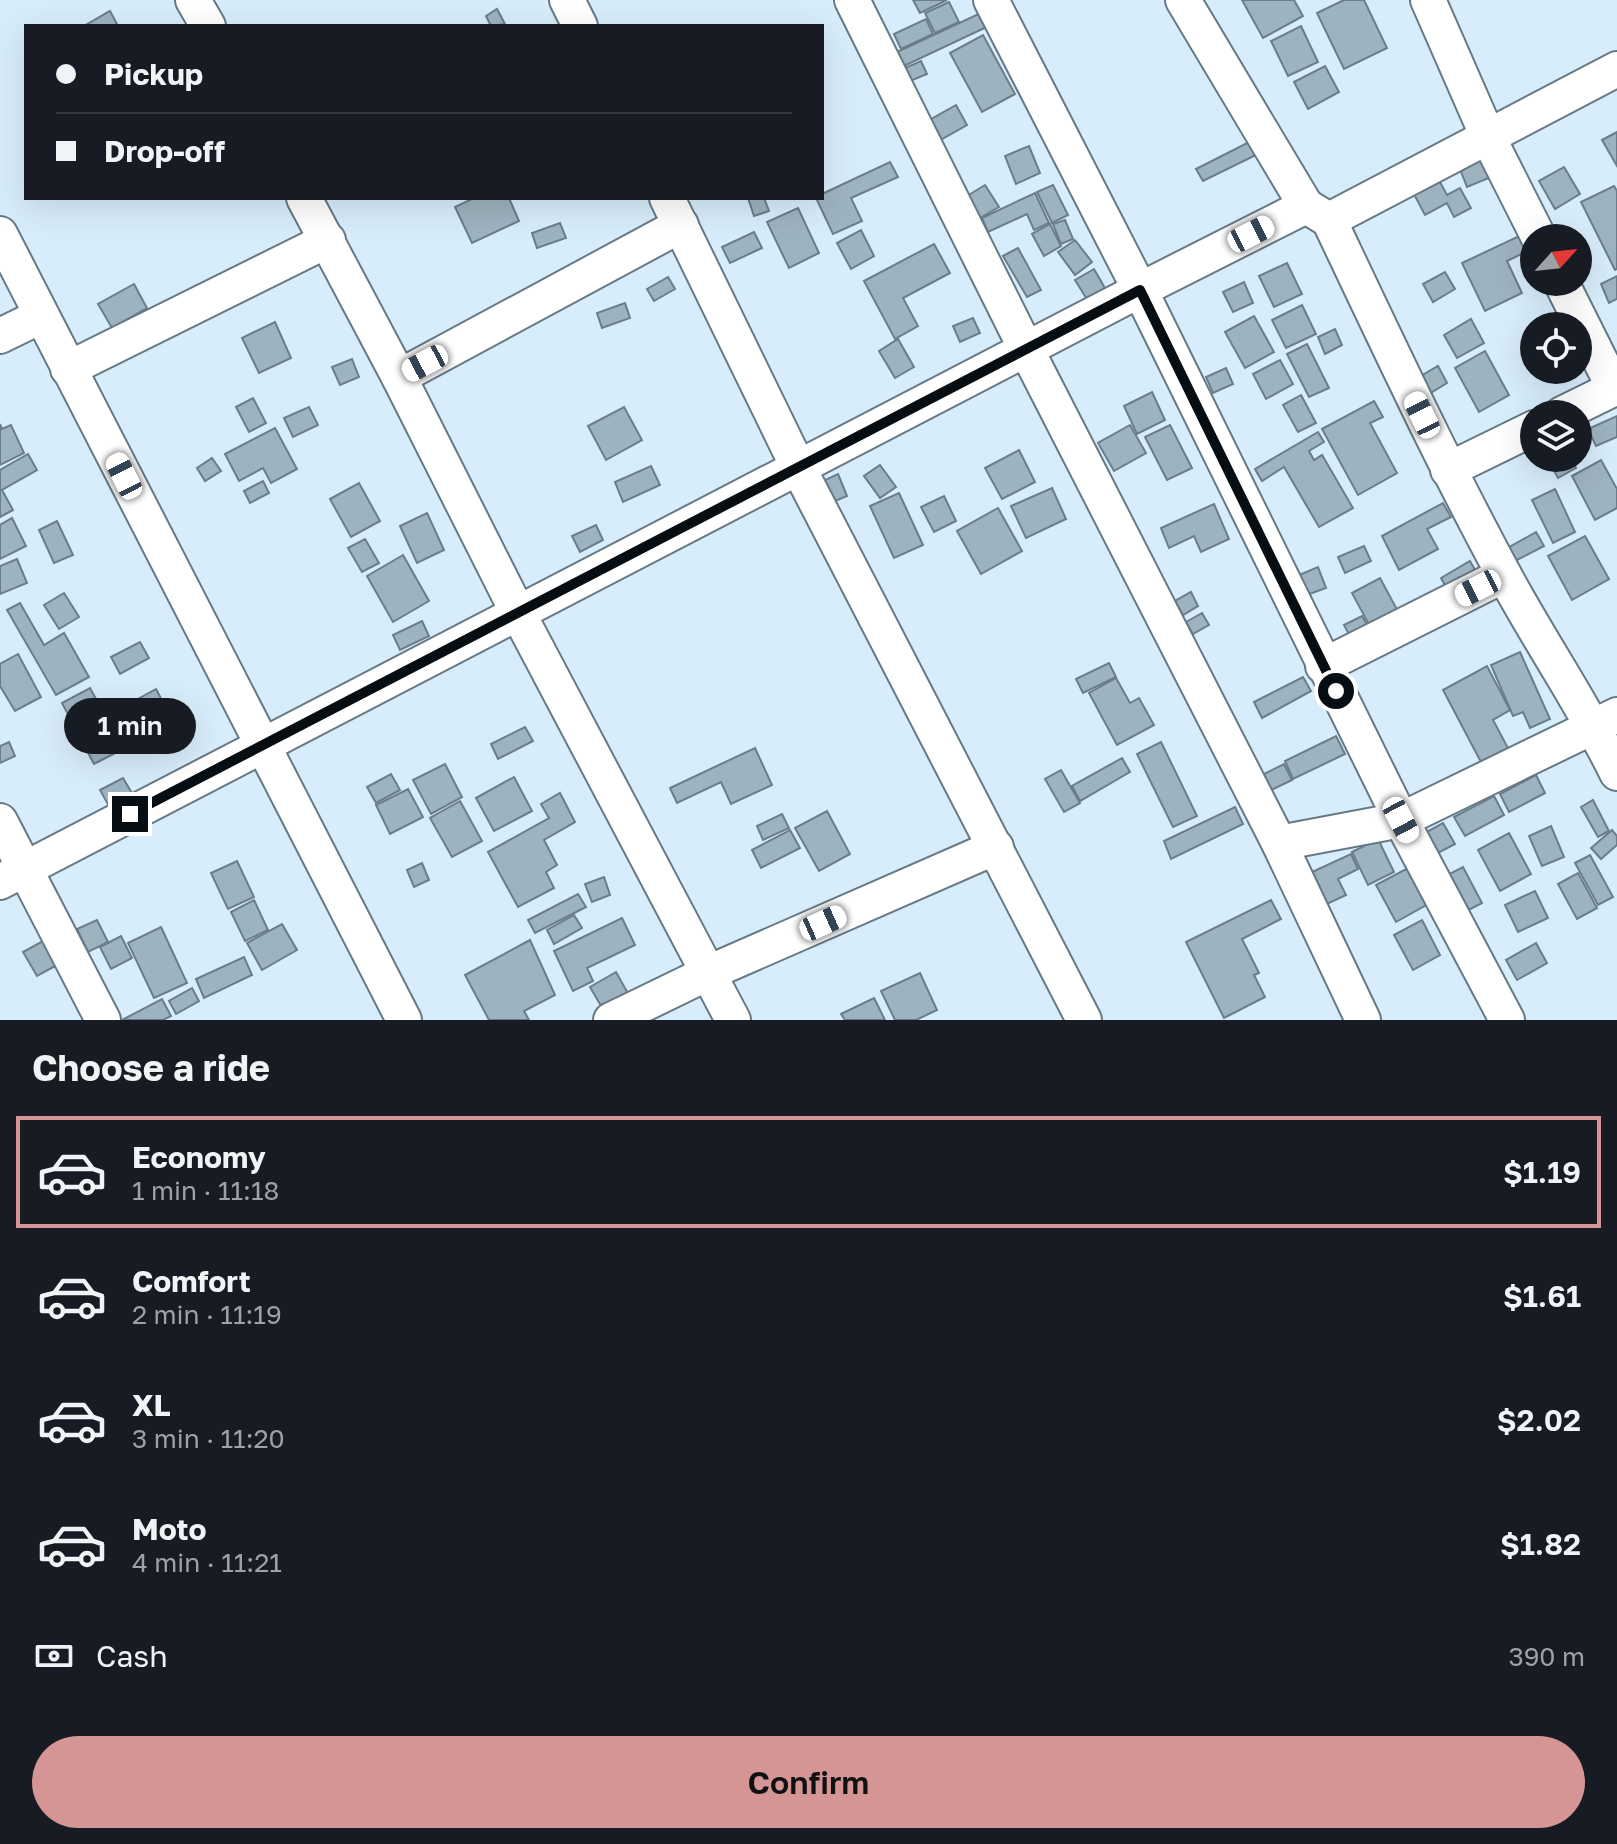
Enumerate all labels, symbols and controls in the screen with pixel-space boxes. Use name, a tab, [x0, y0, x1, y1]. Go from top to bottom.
text: Pickup	[104, 56, 203, 92]
text: Drop-off	[104, 133, 225, 169]
car	[1224, 212, 1278, 256]
north arrow	[1520, 224, 1592, 296]
map controls	[1520, 224, 1592, 472]
button: locate	[1520, 312, 1592, 384]
car	[398, 341, 452, 385]
car	[1401, 388, 1443, 442]
button: layers	[1520, 400, 1592, 472]
car	[102, 449, 146, 503]
car	[1451, 566, 1505, 610]
route start	[1318, 673, 1354, 709]
callout: 1 min	[64, 698, 196, 754]
text: 1 min	[97, 710, 163, 741]
car	[1379, 793, 1423, 847]
route end	[112, 796, 148, 832]
car	[796, 902, 850, 944]
text: Choose a ride	[32, 1046, 270, 1089]
icon: car	[36, 1136, 108, 1208]
text: Economy	[132, 1139, 266, 1175]
text: $1.19	[1503, 1154, 1581, 1190]
text: 1 min · 11:18	[132, 1175, 279, 1206]
icon: car	[36, 1260, 108, 1332]
text: Comfort	[132, 1263, 251, 1299]
text: $1.61	[1503, 1278, 1581, 1314]
text: 2 min · 11:19	[132, 1299, 282, 1330]
icon: car	[36, 1384, 108, 1456]
text: XL	[132, 1387, 171, 1423]
text: $2.02	[1497, 1402, 1581, 1438]
text: 3 min · 11:20	[132, 1423, 285, 1454]
icon: car	[36, 1508, 108, 1580]
text: Moto	[132, 1511, 207, 1547]
text: $1.82	[1500, 1526, 1581, 1562]
text: 4 min · 11:21	[132, 1547, 282, 1578]
icon: cash	[32, 1634, 76, 1678]
text: Cash	[96, 1638, 168, 1674]
text: 390 m	[1508, 1641, 1585, 1672]
button: Confirm	[32, 1736, 1585, 1828]

